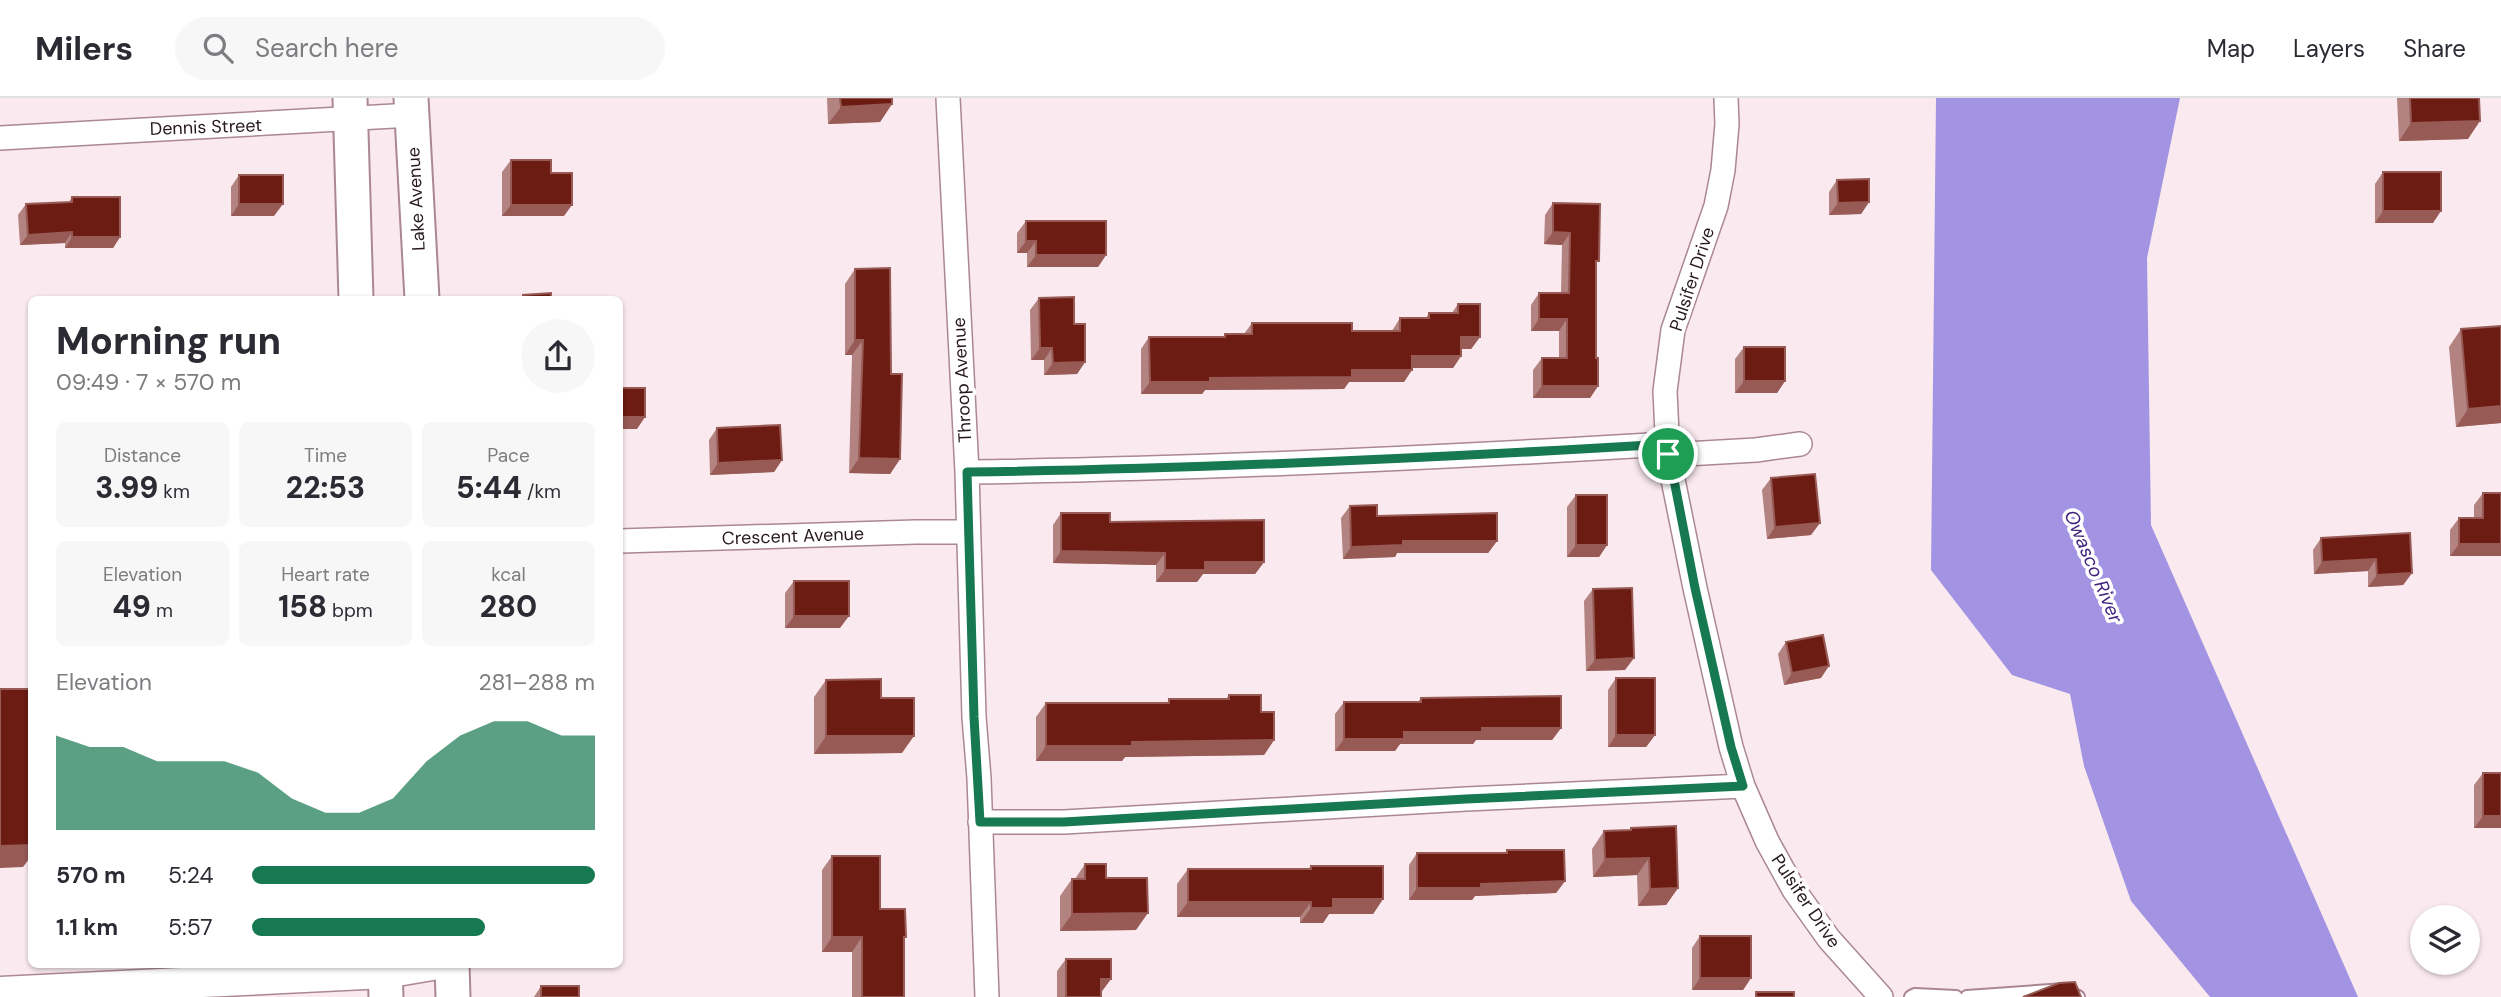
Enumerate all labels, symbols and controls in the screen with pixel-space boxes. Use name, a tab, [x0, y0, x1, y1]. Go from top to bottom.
search box	[175, 17, 665, 80]
text: Milers	[35, 27, 133, 70]
icon: search	[199, 29, 237, 67]
text: Search here	[255, 31, 398, 65]
text: Map	[2207, 33, 2255, 64]
text: Layers	[2293, 33, 2365, 64]
text: Share	[2403, 33, 2466, 64]
street label: Dennis Street	[149, 113, 263, 141]
street label: Lake Avenue	[401, 146, 431, 252]
street label: Pulsifer Drive	[1664, 224, 1720, 334]
text: Morning run	[56, 316, 281, 366]
street label: Throop Avenue	[947, 317, 977, 443]
button: share	[521, 319, 595, 393]
text: 09:49 · 7 × 570 m	[56, 367, 241, 397]
pin	[1638, 424, 1698, 484]
icon: arrive	[1649, 435, 1687, 473]
text: Distance	[104, 443, 181, 468]
text: Time	[304, 443, 347, 468]
text: Pace	[487, 443, 530, 468]
text: 3.99	[95, 468, 158, 507]
text: 22:53	[286, 468, 365, 507]
text: 5:44	[456, 468, 522, 507]
text: km	[158, 479, 190, 504]
text: /km	[522, 479, 561, 504]
water label: Owasco River	[2059, 506, 2129, 627]
street label: Crescent Avenue	[721, 522, 865, 550]
text: Elevation	[103, 562, 182, 587]
text: Heart rate	[281, 562, 370, 587]
text: kcal	[491, 562, 526, 587]
text: 49	[112, 587, 151, 626]
text: 158	[278, 587, 327, 626]
text: 280	[480, 587, 537, 626]
text: m	[151, 598, 173, 623]
text: bpm	[327, 598, 373, 623]
text: Elevation	[56, 667, 152, 697]
text: 281–288 m	[479, 667, 595, 697]
street label: Pulsifer Drive	[1766, 849, 1846, 953]
text: 570 m	[56, 860, 126, 890]
text: 5:24	[168, 860, 214, 890]
map controls	[2410, 905, 2480, 975]
button: layers	[2410, 905, 2480, 975]
text: 1.1 km	[56, 912, 118, 942]
text: 5:57	[168, 912, 213, 942]

